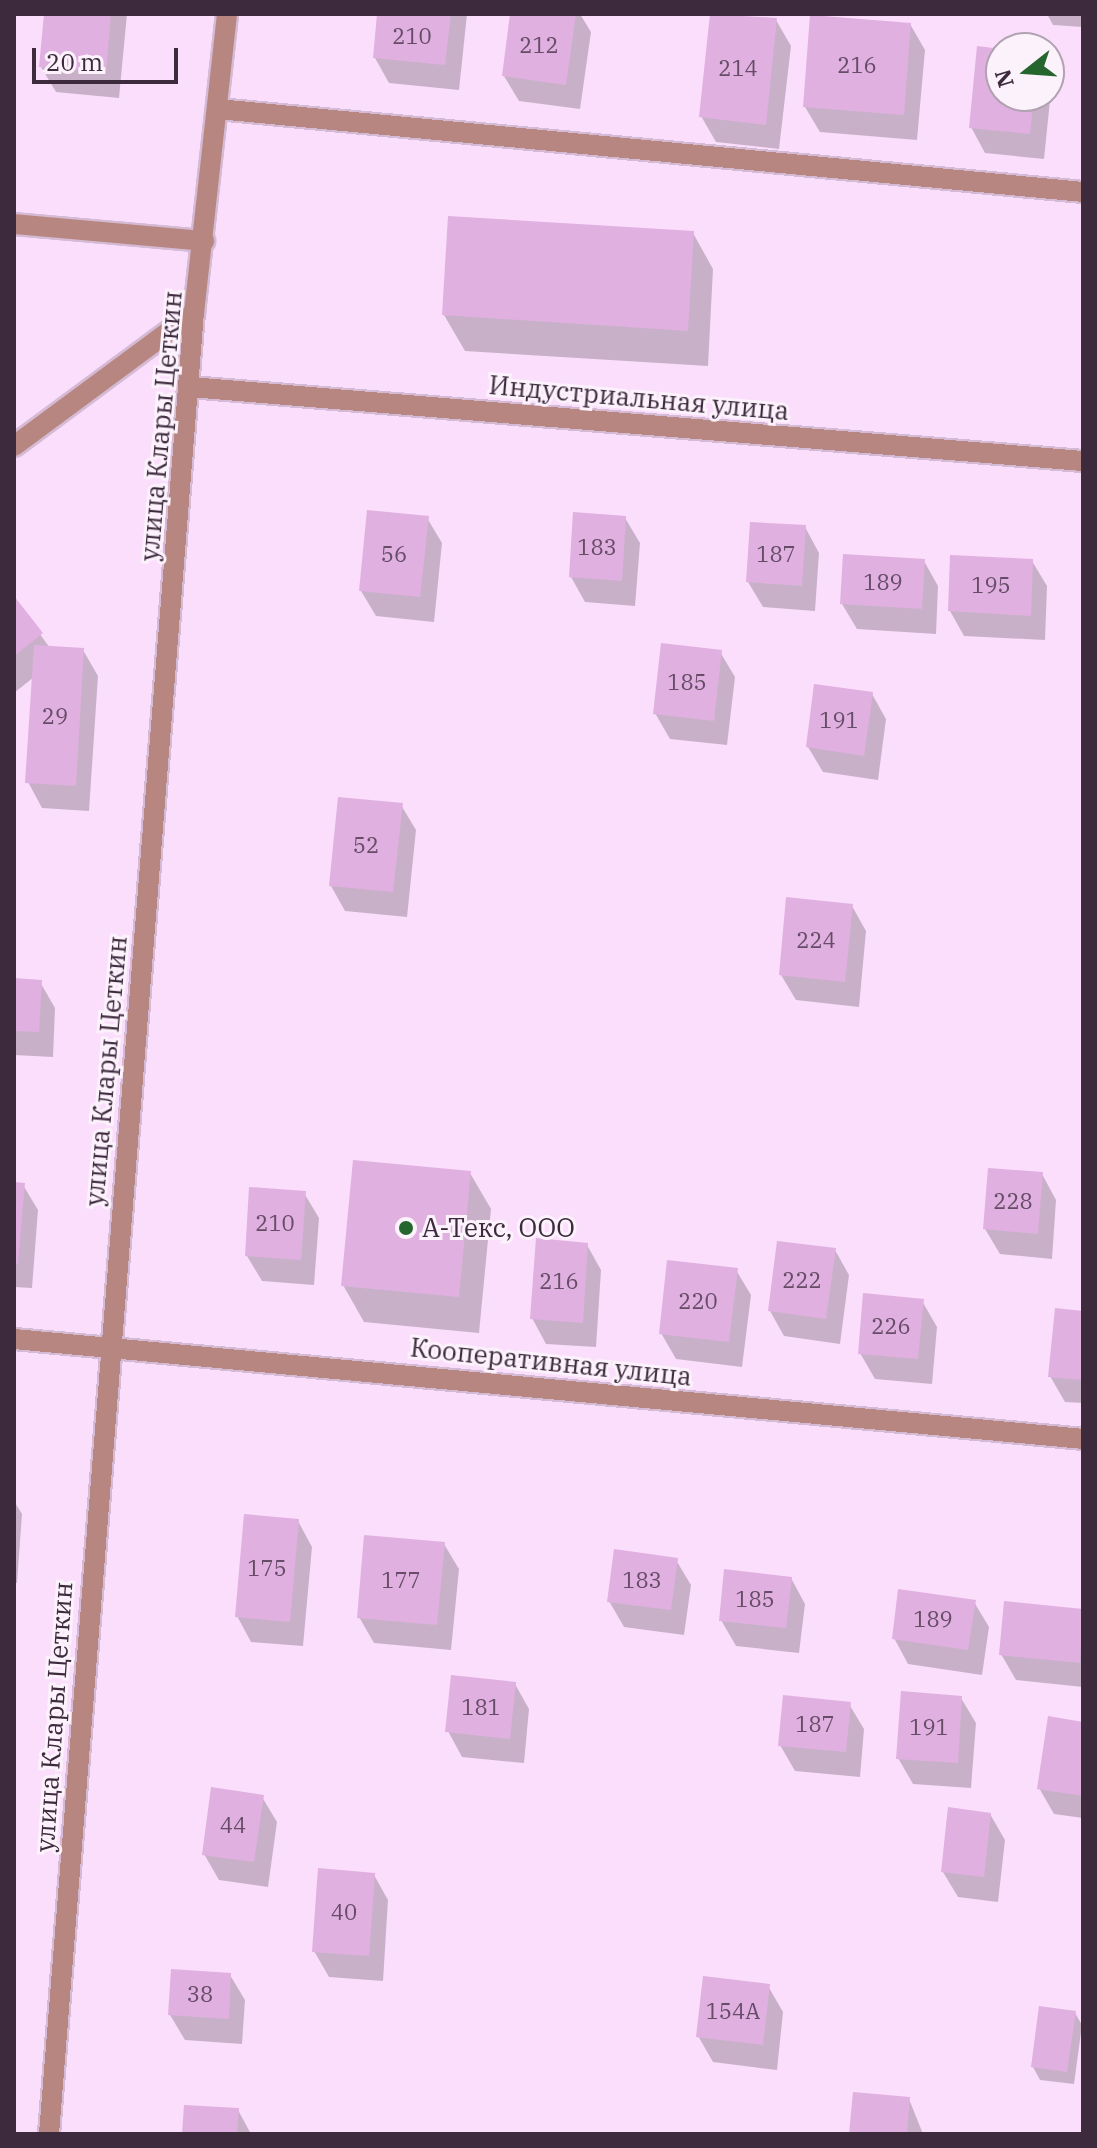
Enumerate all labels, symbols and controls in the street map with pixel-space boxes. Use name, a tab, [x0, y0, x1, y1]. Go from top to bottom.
house number: 210	[392, 23, 432, 49]
scale bar	[36, 32, 182, 82]
house number: 212	[519, 32, 559, 58]
north arrow	[985, 32, 1065, 112]
text: 20 m	[46, 46, 103, 78]
house number: 216	[837, 52, 877, 78]
house number: 214	[718, 55, 758, 81]
text: N	[987, 66, 1020, 91]
street label: улица Клары Цеткин	[134, 290, 188, 562]
street label: Индустриальная улица	[488, 369, 790, 427]
house number: 183	[577, 534, 617, 560]
house number: 56	[381, 541, 407, 567]
house number: 187	[756, 541, 796, 567]
house number: 189	[863, 569, 903, 595]
house number: 195	[971, 572, 1011, 598]
house number: 185	[667, 669, 707, 695]
house number: 29	[42, 703, 68, 729]
house number: 191	[819, 707, 859, 733]
house number: 52	[353, 832, 379, 858]
house number: 224	[796, 927, 836, 953]
street label: улица Клары Цеткин	[79, 935, 133, 1207]
house number: 228	[993, 1188, 1033, 1214]
house number: 210	[255, 1210, 295, 1236]
place label: А-Текс, ООО	[422, 1212, 575, 1244]
marker: А-Текс, ООО	[397, 1219, 415, 1237]
house number: 222	[782, 1267, 822, 1293]
house number: 216	[539, 1268, 579, 1294]
house number: 220	[678, 1288, 718, 1314]
house number: 226	[871, 1313, 911, 1339]
street label: Кооперативная улица	[409, 1332, 693, 1392]
house number: 175	[247, 1555, 287, 1581]
house number: 177	[381, 1567, 421, 1593]
house number: 183	[622, 1567, 662, 1593]
street label: улица Клары Цеткин	[29, 1581, 79, 1853]
house number: 185	[735, 1586, 775, 1612]
house number: 189	[913, 1606, 953, 1632]
house number: 181	[461, 1694, 501, 1720]
house number: 187	[795, 1711, 835, 1737]
house number: 191	[909, 1714, 949, 1740]
house number: 44	[220, 1812, 246, 1838]
house number: 40	[331, 1899, 357, 1925]
house number: 38	[187, 1981, 213, 2007]
house number: 154А	[706, 1998, 760, 2024]

